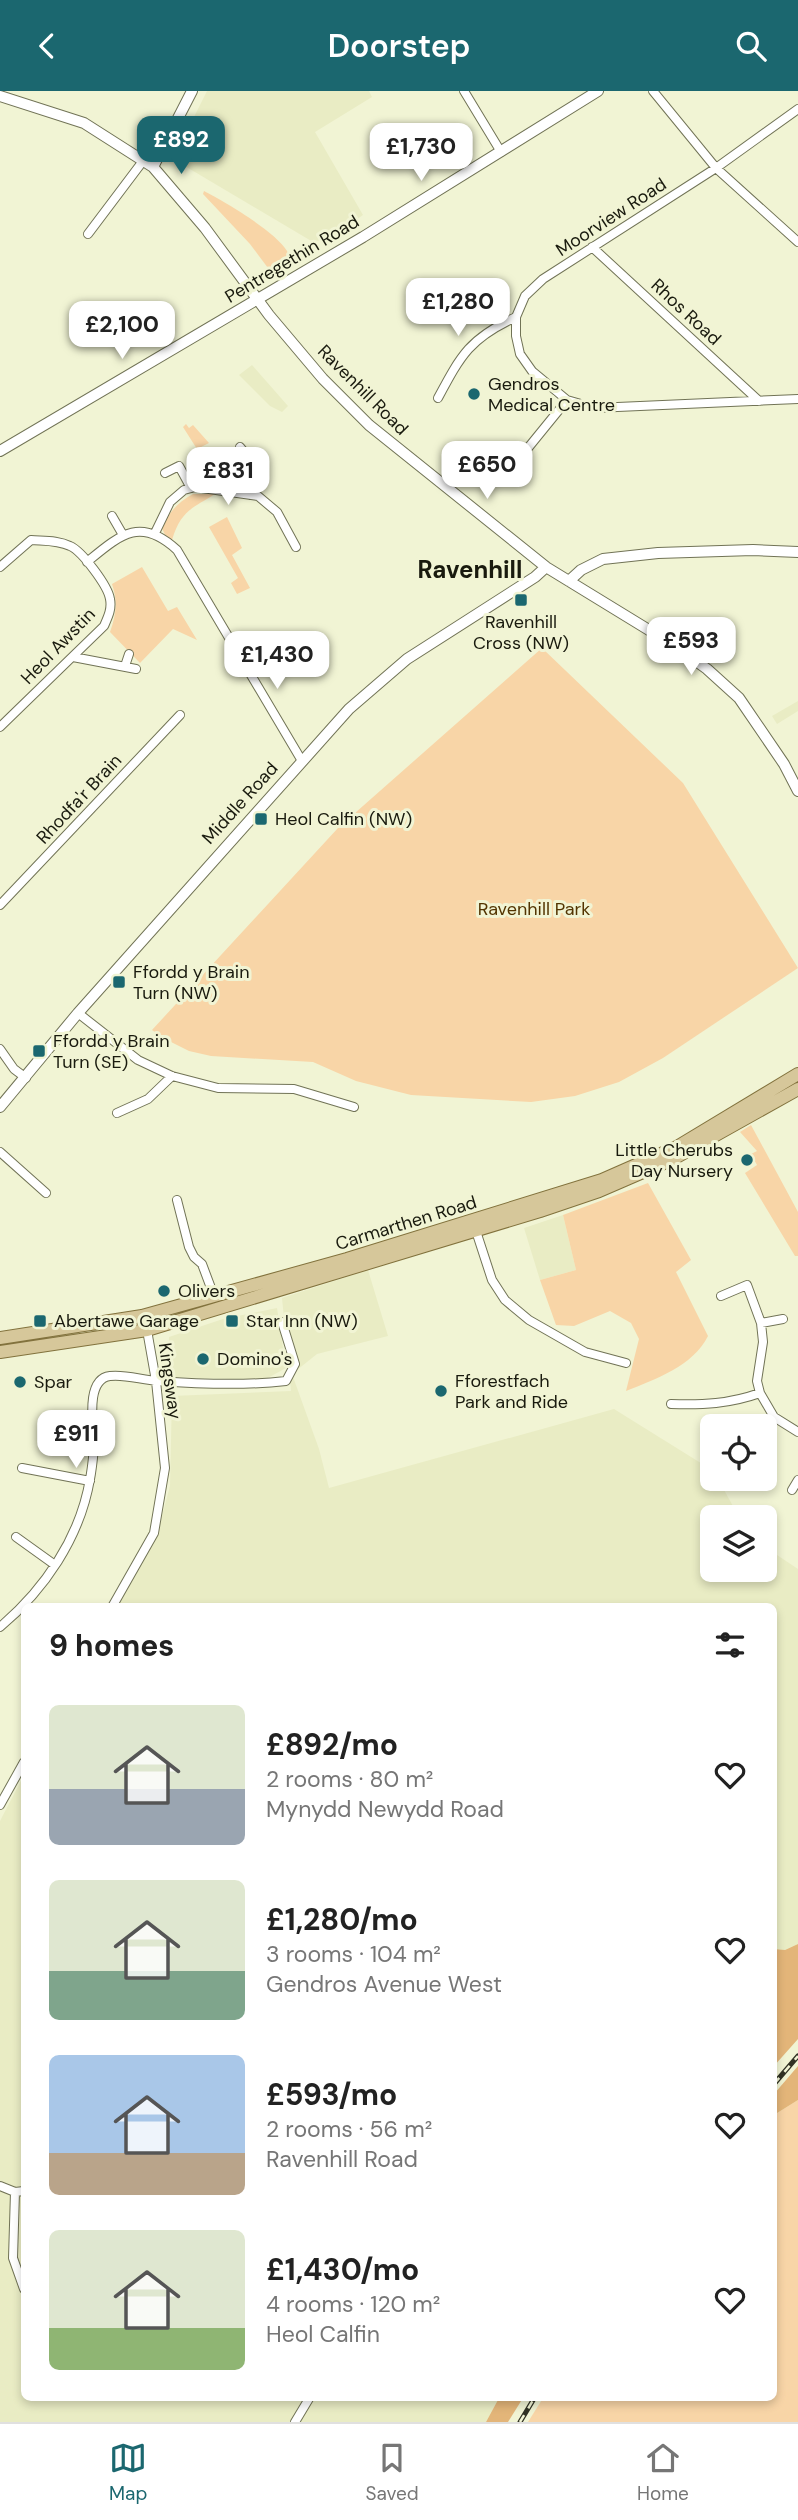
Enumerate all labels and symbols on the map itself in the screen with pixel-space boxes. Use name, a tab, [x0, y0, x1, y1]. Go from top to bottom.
pin: £892	[140, 116, 222, 176]
pin: £1,730	[364, 123, 478, 183]
street label: Moorview Road	[551, 172, 671, 262]
street label: Pentregethin Road	[221, 209, 363, 309]
street label: Rhos Road	[646, 273, 726, 351]
pin: £1,280	[401, 279, 515, 338]
pin: £2,100	[65, 301, 179, 361]
street label: Ravenhill Road	[312, 339, 414, 441]
place label: Gendros Medical Centre	[488, 372, 615, 417]
marker: Gendros Medical Centre	[466, 386, 482, 402]
pin: £650	[446, 441, 528, 501]
pin: £831	[187, 447, 269, 507]
district label: Ravenhill	[418, 554, 522, 585]
marker: Ravenhill Cross (NW)	[513, 592, 529, 608]
street label: Heol Awstin	[16, 603, 100, 689]
place label: Ravenhill Cross (NW)	[473, 610, 569, 655]
pin: £593	[650, 617, 732, 677]
pin: £1,430	[220, 631, 334, 691]
street label: Rhodfa'r Brain	[31, 749, 127, 849]
street label: Middle Road	[197, 757, 283, 849]
place label: Heol Calfin (NW)	[275, 807, 412, 831]
marker: Heol Calfin (NW)	[253, 811, 269, 827]
park label: Ravenhill Park	[478, 897, 590, 921]
place label: Ffordd y Brain Turn (NW)	[133, 960, 250, 1005]
marker: Ffordd y Brain Turn (NW)	[111, 974, 127, 990]
place label: Ffordd y Brain Turn (SE)	[53, 1029, 170, 1074]
marker: Ffordd y Brain Turn (SE)	[31, 1043, 47, 1059]
place label: Little Cherubs Day Nursery	[615, 1138, 733, 1183]
marker: Little Cherubs Day Nursery	[739, 1152, 755, 1168]
street label: Carmarthen Road	[332, 1190, 480, 1256]
place label: Olivers	[178, 1279, 235, 1303]
marker: Olivers	[156, 1283, 172, 1299]
place label: Abertawe Garage	[54, 1309, 199, 1333]
place label: Star Inn (NW)	[246, 1309, 358, 1333]
marker: Abertawe Garage	[32, 1313, 48, 1329]
marker: Star Inn (NW)	[224, 1313, 240, 1329]
street label: Kingsway	[153, 1341, 187, 1421]
place label: Domino's	[217, 1347, 293, 1371]
marker: Domino's	[195, 1351, 211, 1367]
place label: Fforestfach Park and Ride	[455, 1369, 568, 1414]
place label: Spar	[34, 1370, 72, 1394]
marker: Spar	[12, 1374, 28, 1390]
marker: Fforestfach Park and Ride	[433, 1383, 449, 1399]
pin: £911	[35, 1411, 117, 1470]

